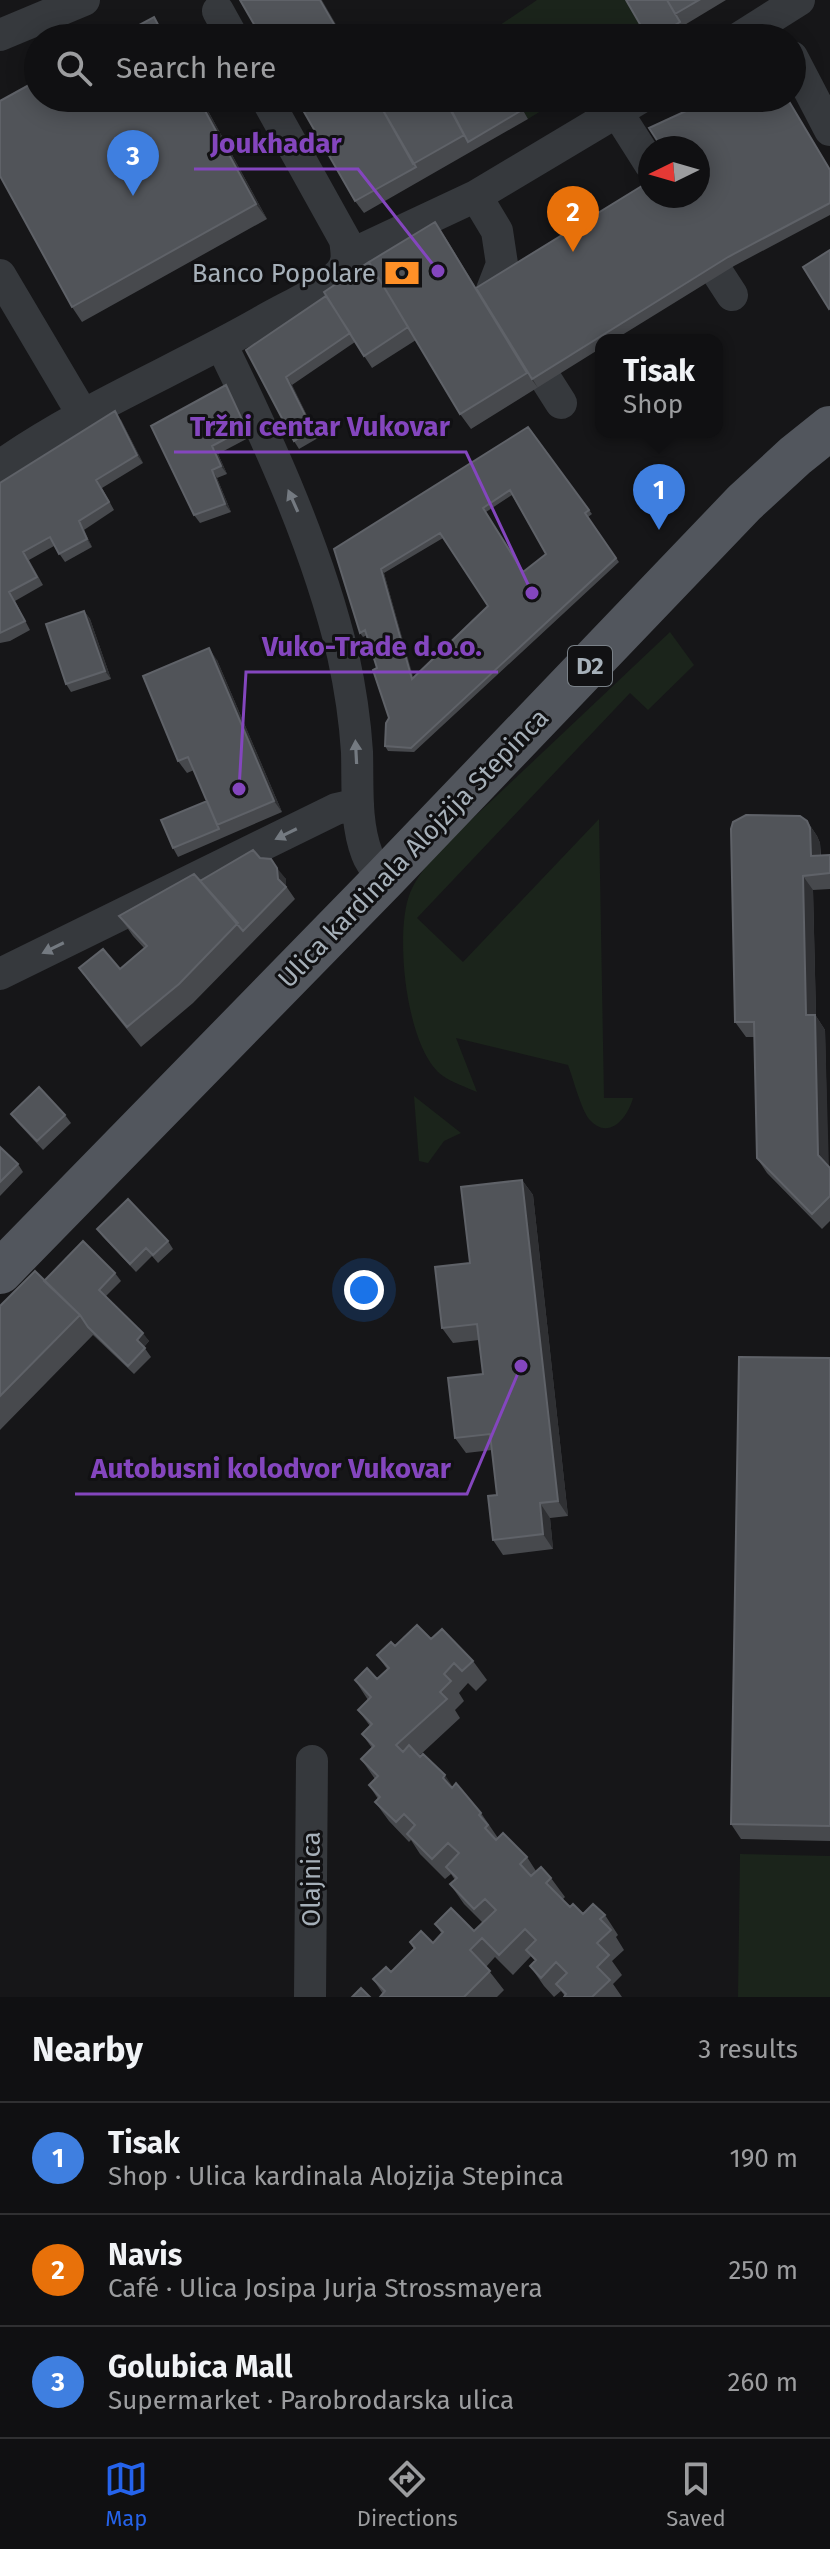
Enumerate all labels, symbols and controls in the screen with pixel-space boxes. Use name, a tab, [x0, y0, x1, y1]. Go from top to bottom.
search box	[24, 24, 806, 112]
icon: search	[52, 46, 96, 90]
text: Search here	[116, 50, 276, 86]
callout: Joukhadar	[194, 117, 358, 169]
text: Joukhadar	[209, 127, 343, 160]
pin: 3	[107, 130, 159, 196]
north arrow	[638, 136, 710, 208]
pin: 2	[547, 186, 599, 252]
bank icon: Banco Popolare	[383, 254, 421, 292]
place label: Banco Popolare	[192, 258, 376, 289]
popup	[595, 334, 723, 438]
text: Tisak	[623, 353, 695, 389]
text: Shop	[623, 389, 683, 420]
callout: Tržni centar Vukovar	[174, 400, 466, 452]
text: Tržni centar Vukovar	[190, 410, 451, 443]
pin: 1	[633, 464, 685, 530]
one-way arrow	[286, 489, 300, 512]
callout: Vuko-Trade d.o.o.	[246, 620, 498, 672]
text: Vuko-Trade d.o.o.	[261, 630, 482, 663]
road number: D2	[568, 646, 612, 686]
street label: Ulica kardinala Alojzija Stepinca	[272, 702, 555, 994]
one-way arrow	[350, 739, 363, 764]
one-way arrow	[275, 827, 298, 840]
one-way arrow	[41, 941, 64, 955]
your location	[344, 1270, 384, 1310]
callout: Autobusni kolodvor Vukovar	[75, 1442, 467, 1494]
text: Autobusni kolodvor Vukovar	[90, 1452, 452, 1485]
street label: Olajnica	[296, 1831, 327, 1927]
text: Nearby	[32, 2029, 143, 2070]
text: 3 results	[698, 2034, 798, 2065]
text: Tisak	[108, 2125, 180, 2161]
text: 1	[52, 2143, 64, 2174]
text: 190 m	[729, 2143, 798, 2174]
text: Shop · Ulica kardinala Alojzija Stepinca	[108, 2161, 564, 2192]
text: Navis	[108, 2237, 182, 2273]
text: 2	[51, 2255, 65, 2286]
text: 250 m	[728, 2255, 798, 2286]
text: Café · Ulica Josipa Jurja Strossmayera	[108, 2273, 543, 2304]
text: Golubica Mall	[108, 2349, 292, 2385]
text: 3	[51, 2367, 65, 2398]
text: 260 m	[728, 2367, 798, 2398]
text: Supermarket · Parobrodarska ulica	[108, 2385, 514, 2416]
tab: Map	[104, 2457, 148, 2532]
tab: Directions	[357, 2457, 458, 2532]
tab: Saved	[666, 2457, 726, 2532]

